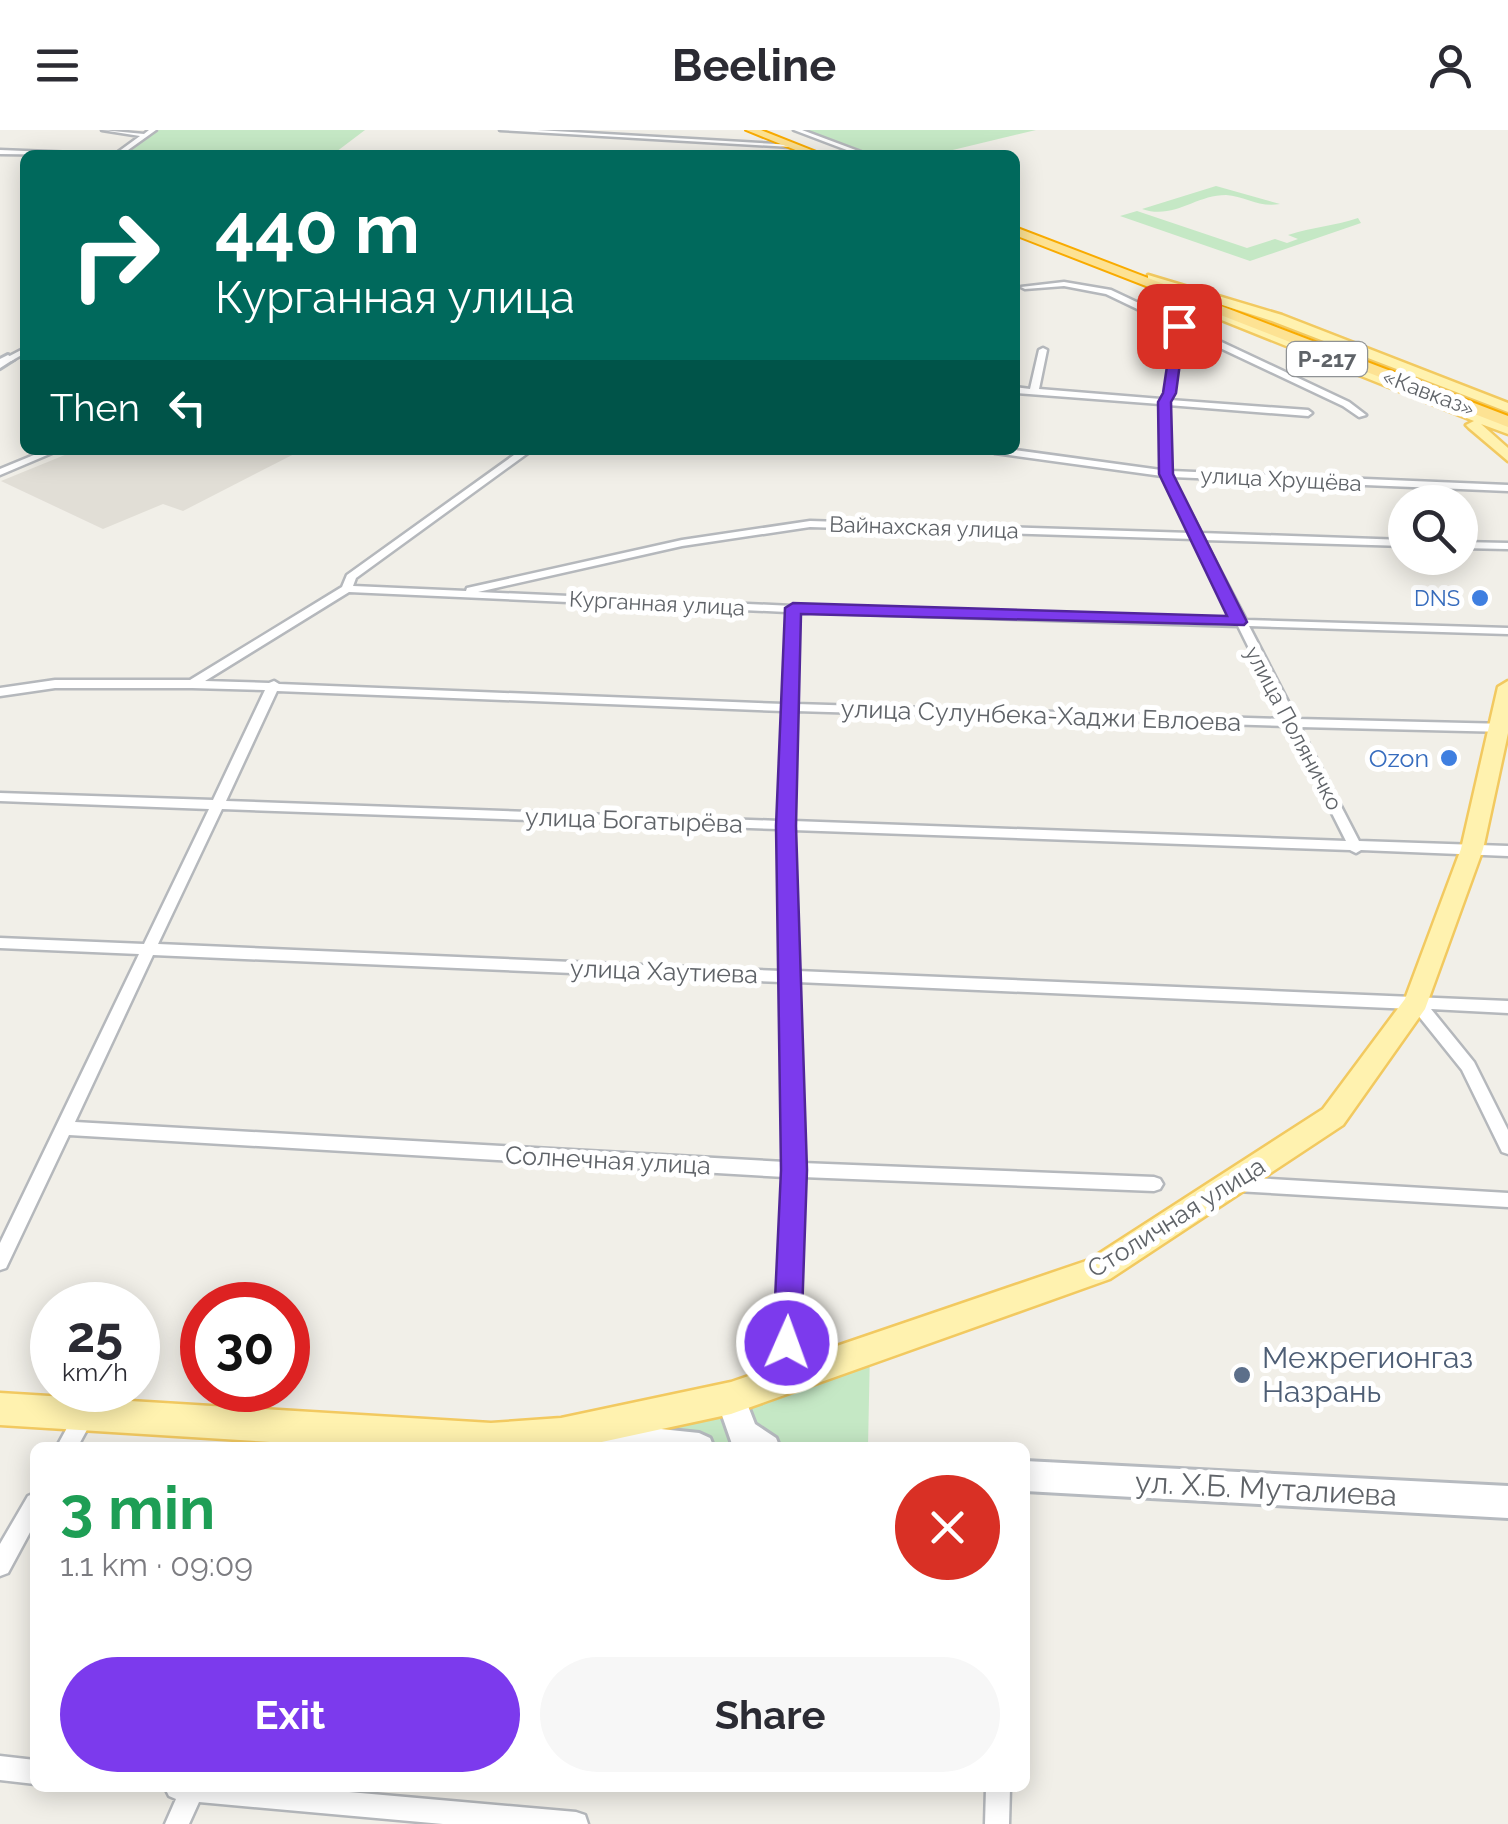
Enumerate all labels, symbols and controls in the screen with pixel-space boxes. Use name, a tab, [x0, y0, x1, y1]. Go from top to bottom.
icon: menu	[30, 38, 85, 93]
icon: person	[1423, 38, 1478, 93]
text: Beeline	[672, 39, 836, 92]
text: 440 m	[215, 187, 420, 269]
icon: right	[50, 190, 180, 320]
text: Курганная улица	[215, 271, 575, 324]
pin	[1137, 284, 1222, 369]
icon: arrive	[1152, 299, 1207, 354]
road number: Р-217	[1287, 342, 1367, 376]
street label: «Кавказ»	[1379, 363, 1479, 421]
icon: left	[160, 380, 215, 435]
text: Then	[50, 385, 140, 430]
street label: улица Хрущёва	[1200, 462, 1362, 496]
map controls	[1388, 485, 1478, 575]
button: search	[1388, 485, 1478, 575]
street label: Вайнахская улица	[829, 511, 1019, 543]
street label: Курганная улица	[569, 585, 745, 621]
place label: DNS	[1414, 585, 1460, 611]
marker: DNS	[1469, 587, 1491, 609]
street label: улица Поляничко	[1240, 642, 1348, 814]
street label: улица Сулунбека-Хаджи Евлоева	[840, 693, 1242, 737]
place label: Ozon	[1369, 743, 1429, 773]
marker: Ozon	[1438, 747, 1460, 769]
street label: улица Богатырёва	[525, 801, 743, 839]
street label: улица Хаутиева	[570, 953, 758, 989]
street label: Солнечная улица	[504, 1140, 712, 1180]
street label: Столичная улица	[1082, 1150, 1270, 1284]
speed limit sign: 30	[180, 1282, 310, 1412]
position arrow	[735, 1291, 839, 1395]
text: 25	[67, 1305, 123, 1364]
place label: Межрегионгаз Назрань	[1262, 1340, 1473, 1409]
text: km/h	[62, 1357, 128, 1387]
marker: Межрегионгаз Назрань	[1231, 1364, 1253, 1386]
street label: ул. Х.Б. Муталиева	[1134, 1464, 1398, 1513]
text: 3 min	[60, 1473, 215, 1543]
button: close	[895, 1475, 1000, 1580]
text: 1.1 km · 09:09	[60, 1546, 253, 1583]
button: Exit	[60, 1657, 520, 1772]
button: Share	[540, 1657, 1000, 1772]

